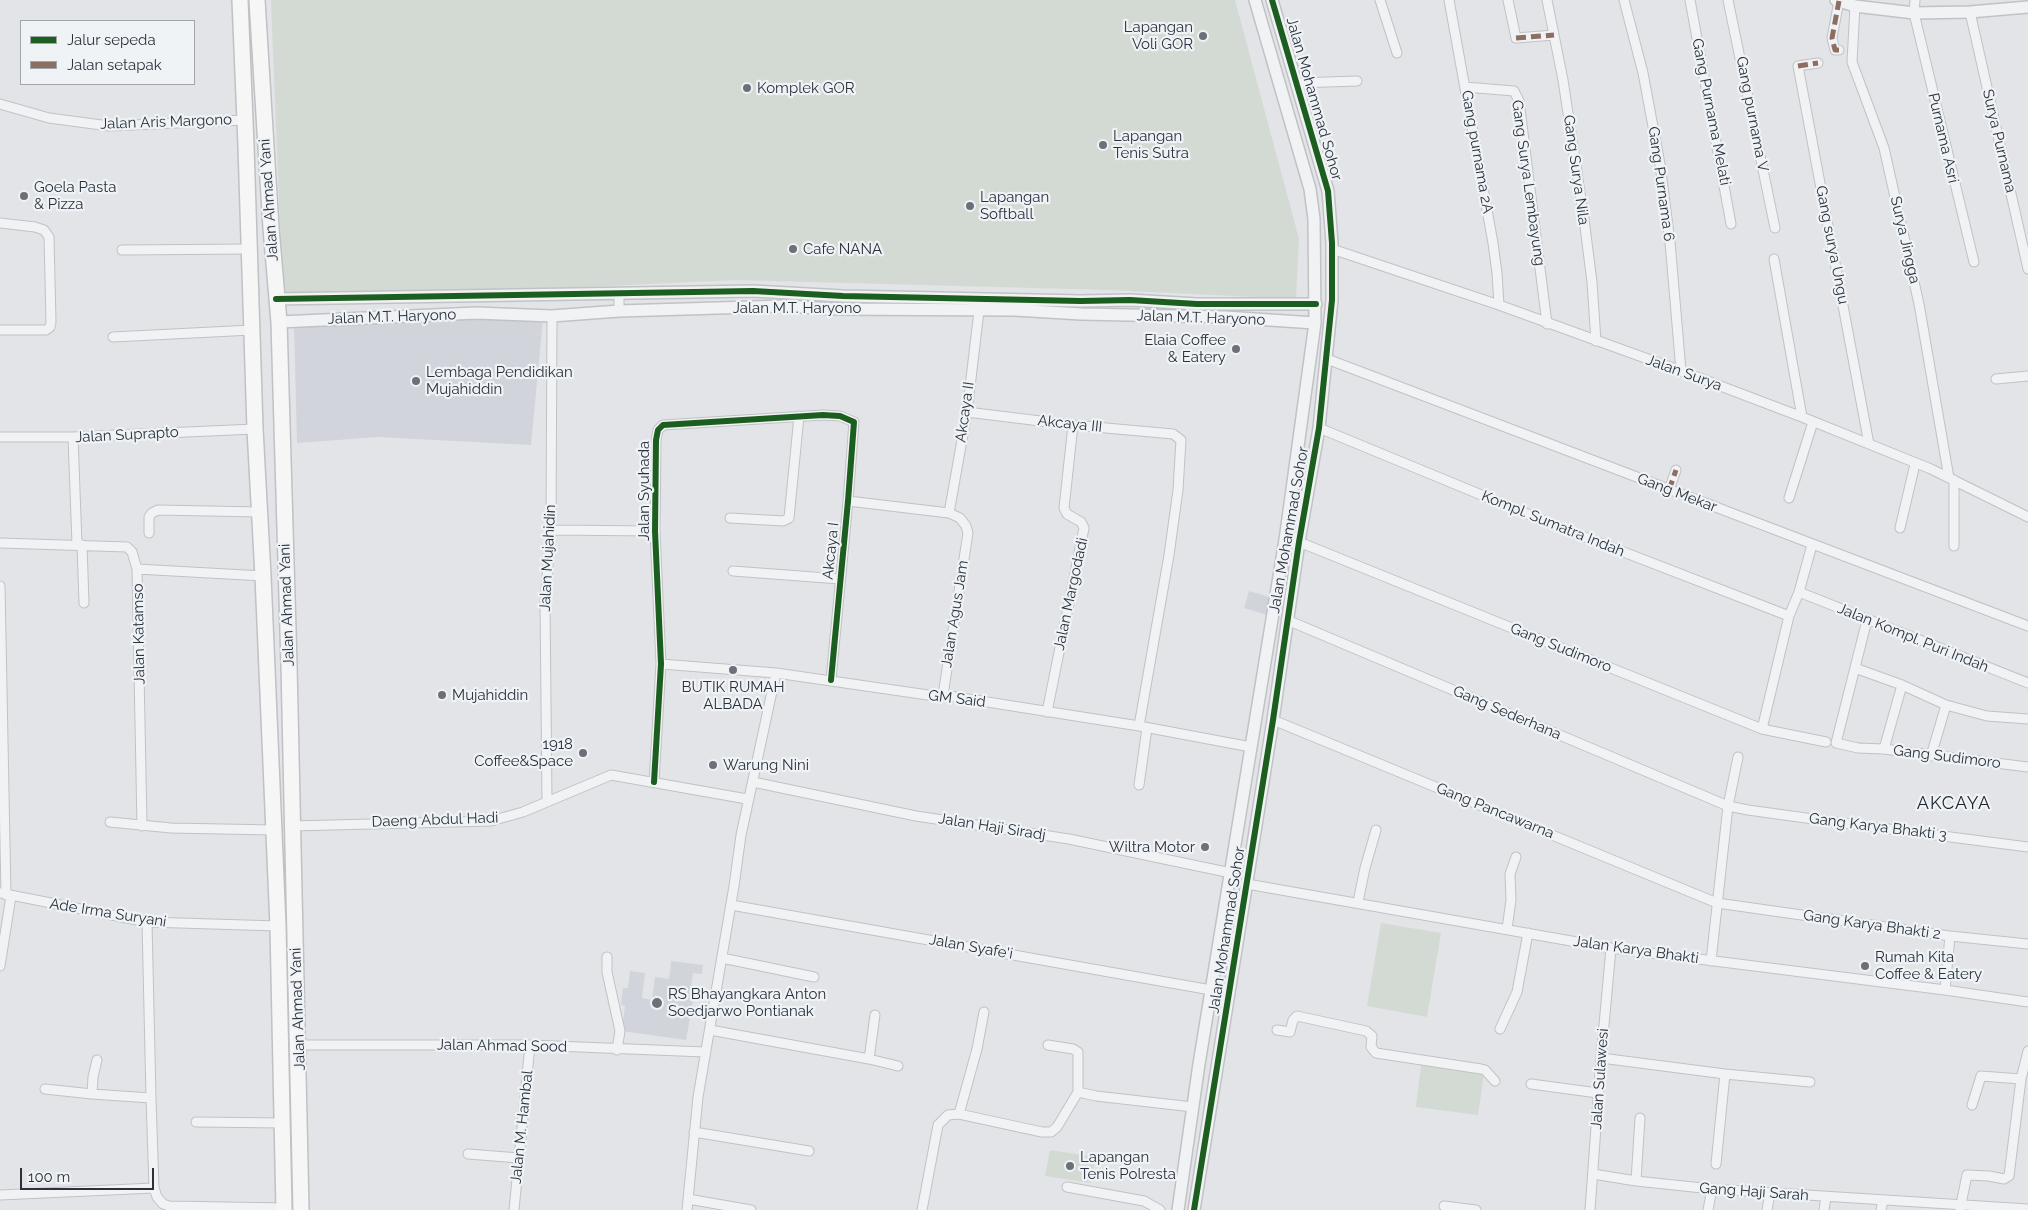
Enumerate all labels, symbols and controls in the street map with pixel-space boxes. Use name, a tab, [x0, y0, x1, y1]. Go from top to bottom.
street label: Jalan Mohammad Sohor	[1282, 15, 1346, 183]
place label: Lapangan Voli GOR	[1124, 18, 1193, 53]
legend	[20, 20, 195, 85]
marker: Lapangan Voli GOR	[1197, 30, 1209, 42]
text: Jalur sepeda	[67, 31, 156, 49]
street label: Gang Purnama Melati	[1688, 37, 1734, 187]
street label: Gang purnama V	[1732, 55, 1772, 173]
text: Jalan setapak	[67, 56, 162, 74]
place label: Komplek GOR	[757, 79, 855, 97]
marker: Komplek GOR	[741, 82, 753, 94]
street label: Surya Purnama	[1978, 88, 2020, 194]
street label: Gang purnama 2A	[1457, 89, 1497, 215]
street label: Purnama Asri	[1924, 91, 1962, 185]
street label: Gang Surya Lembayung	[1507, 99, 1549, 267]
street label: Jalan Aris Margono	[100, 111, 232, 133]
street label: Gang Surya Nila	[1559, 114, 1593, 226]
street label: Gang Purnama 6	[1644, 125, 1678, 243]
place label: Lapangan Tenis Sutra	[1113, 127, 1189, 162]
street label: Jalan Ahmad Yani	[256, 138, 282, 262]
marker: Lapangan Tenis Sutra	[1097, 139, 1109, 151]
place label: Goela Pasta & Pizza	[34, 178, 116, 213]
street label: Gang surya Ungu	[1812, 184, 1852, 306]
place label: Lapangan Softball	[980, 188, 1049, 223]
marker: Goela Pasta & Pizza	[18, 190, 30, 202]
street label: Surya Jingga	[1886, 195, 1924, 285]
marker: Lapangan Softball	[964, 200, 976, 212]
place label: Cafe NANA	[803, 240, 882, 258]
marker: Cafe NANA	[787, 243, 799, 255]
street label: Jalan M.T. Haryono	[733, 299, 861, 317]
street label: Jalan M.T. Haryono	[327, 306, 457, 328]
street label: Jalan M.T. Haryono	[1136, 307, 1266, 329]
place label: Elaia Coffee & Eatery	[1144, 331, 1226, 366]
marker: Elaia Coffee & Eatery	[1230, 343, 1242, 355]
street label: Jalan Surya	[1644, 351, 1724, 395]
place label: Lembaga Pendidikan Mujahiddin	[426, 363, 573, 398]
marker: Lembaga Pendidikan Mujahiddin	[410, 375, 422, 387]
street label: Akcaya II	[952, 380, 978, 444]
street label: Akcaya III	[1037, 412, 1103, 436]
street label: Jalan Suprapto	[75, 423, 179, 447]
street label: Jalan Syuhada	[635, 441, 653, 541]
street label: Jalan Mohammad Sohor	[1265, 445, 1313, 615]
street label: Gang Mekar	[1635, 470, 1719, 516]
street label: Kompl. Sumatra Indah	[1479, 487, 1627, 561]
street label: Jalan Mujahidin	[536, 504, 560, 612]
street label: Akcaya I	[819, 521, 843, 581]
street label: Jalan Margodadi	[1050, 536, 1092, 652]
street label: Jalan Ahmad Yani	[276, 543, 298, 667]
street label: Jalan Agus Jam	[938, 559, 972, 669]
street label: Jalan Katamso	[129, 583, 149, 685]
street label: Jalan Kompl. Puri Indah	[1835, 599, 1991, 677]
street label: Gang Sudimoro	[1508, 619, 1614, 677]
marker: BUTIK RUMAH ALBADA	[727, 664, 739, 676]
place label: BUTIK RUMAH ALBADA	[681, 678, 785, 713]
street label: Gang Sederhana	[1450, 682, 1564, 744]
place label: Mujahiddin	[452, 686, 528, 704]
street label: GM Said	[927, 687, 987, 711]
marker: Mujahiddin	[436, 689, 448, 701]
place label: 1918 Coffee&Space	[474, 735, 573, 770]
street label: Gang Sudimoro	[1892, 741, 2002, 773]
marker: 1918 Coffee&Space	[577, 747, 589, 759]
place label: Warung Nini	[723, 756, 809, 774]
marker: Warung Nini	[707, 759, 719, 771]
street label: Gang Pancawarna	[1433, 779, 1557, 843]
district label: AKCAYA	[1916, 793, 1992, 815]
street label: Daeng Abdul Hadi	[371, 809, 499, 831]
street label: Jalan Haji Siradj	[937, 810, 1047, 844]
street label: Gang Karya Bhakti 3	[1808, 810, 1948, 844]
place label: Wiltra Motor	[1109, 838, 1195, 856]
marker: Wiltra Motor	[1199, 841, 1211, 853]
street label: Jalan Mohammad Sohor	[1205, 845, 1249, 1015]
street label: Ade Irma Suryani	[48, 895, 168, 931]
street label: Gang Karya Bhakti 2	[1802, 906, 1942, 944]
street label: Jalan Syafe'i	[928, 931, 1014, 963]
street label: Jalan Karya Bhakti	[1572, 932, 1700, 968]
street label: Jalan Ahmad Yani	[287, 947, 309, 1071]
place label: Rumah Kita Coffee & Eatery	[1875, 948, 1982, 983]
marker: Rumah Kita Coffee & Eatery	[1859, 960, 1871, 972]
place label: RS Bhayangkara Anton Soedjarwo Pontianak	[668, 985, 826, 1020]
marker: RS Bhayangkara Anton Soedjarwo Pontianak	[650, 996, 664, 1010]
street label: Jalan Sulawesi	[1587, 1028, 1613, 1130]
street label: Jalan Ahmad Sood	[437, 1036, 567, 1056]
street label: Jalan M. Hambal	[507, 1069, 537, 1185]
place label: Lapangan Tenis Polresta	[1080, 1148, 1176, 1183]
scale bar	[22, 1158, 156, 1190]
marker: Lapangan Tenis Polresta	[1064, 1160, 1076, 1172]
text: 100 m	[28, 1168, 70, 1186]
street label: Gang Haji Sarah	[1699, 1179, 1809, 1205]

